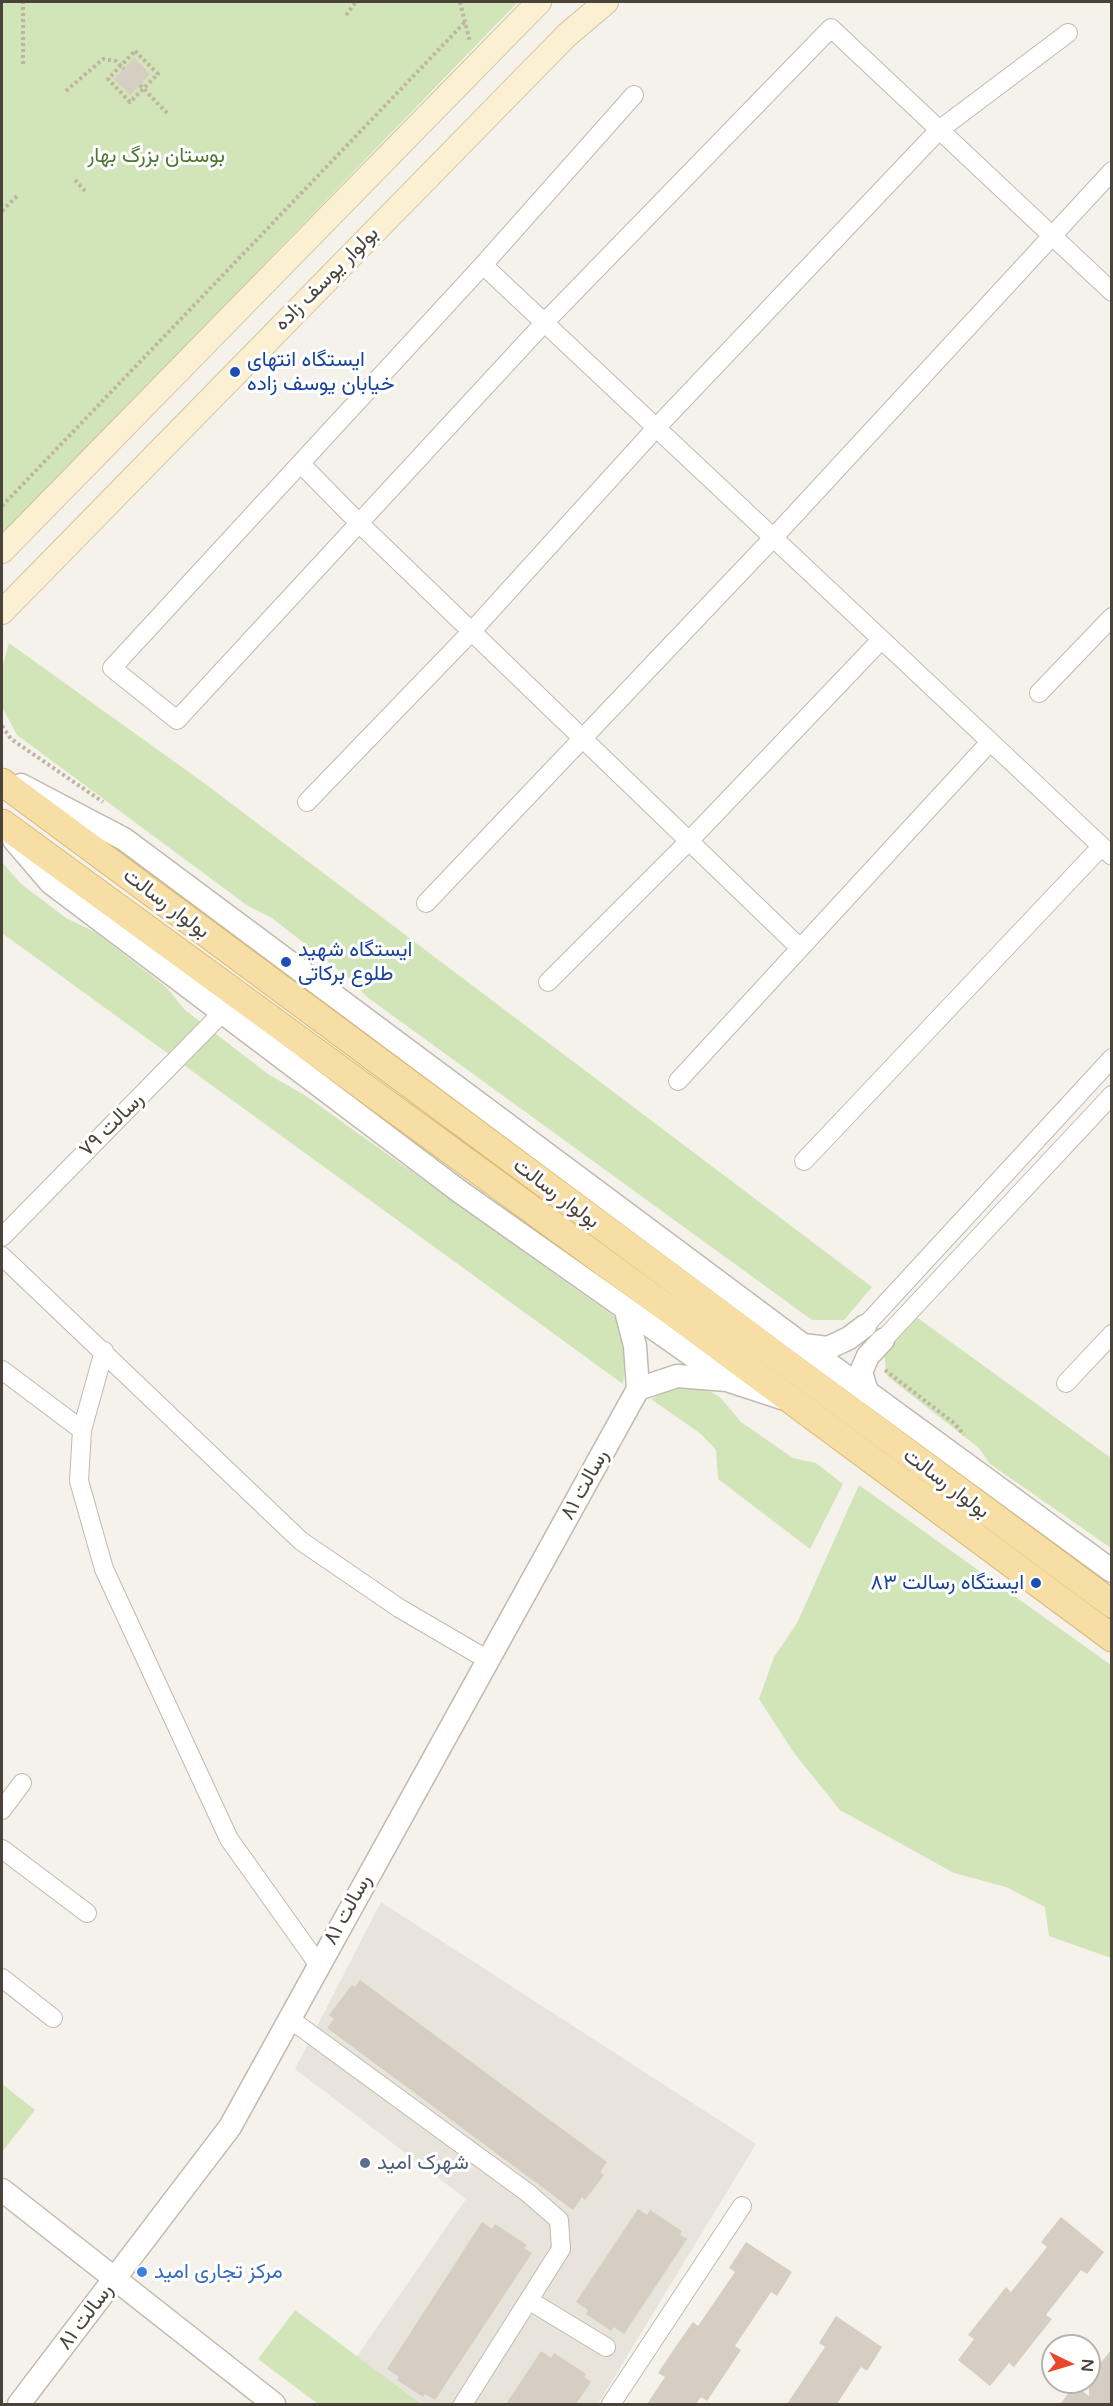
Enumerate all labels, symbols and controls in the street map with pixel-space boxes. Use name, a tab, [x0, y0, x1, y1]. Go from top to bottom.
park label: بوستان بزرگ بهار	[87, 143, 225, 169]
street label: بولوار یوسف زاده	[269, 221, 385, 337]
place label: ایستگاه انتهای خیابان یوسف زاده	[247, 347, 395, 397]
marker: ایستگاه انتهای خیابان یوسف زاده	[228, 365, 242, 379]
street label: بولوار رسالت	[118, 863, 214, 945]
place label: ایستگاه شهید طلوع برکاتی	[298, 937, 412, 987]
marker: ایستگاه شهید طلوع برکاتی	[279, 955, 293, 969]
street label: رسالت ۷۹	[74, 1087, 150, 1163]
street label: بولوار رسالت	[508, 1153, 604, 1235]
street label: بولوار رسالت	[898, 1443, 994, 1525]
street label: رسالت ۸۱	[555, 1445, 615, 1525]
place label: ایستگاه رسالت ۸۳	[871, 1570, 1024, 1596]
marker: ایستگاه رسالت ۸۳	[1029, 1576, 1043, 1590]
street label: رسالت ۸۱	[318, 1870, 378, 1950]
place label: شهرک امید	[377, 2150, 469, 2176]
marker: شهرک امید	[358, 2156, 372, 2170]
place label: مرکز تجاری امید	[154, 2259, 283, 2285]
marker: مرکز تجاری امید	[135, 2265, 149, 2279]
street label: رسالت ۸۱	[53, 2279, 119, 2355]
north arrow	[1041, 2334, 1101, 2394]
text: N	[1076, 2358, 1097, 2373]

